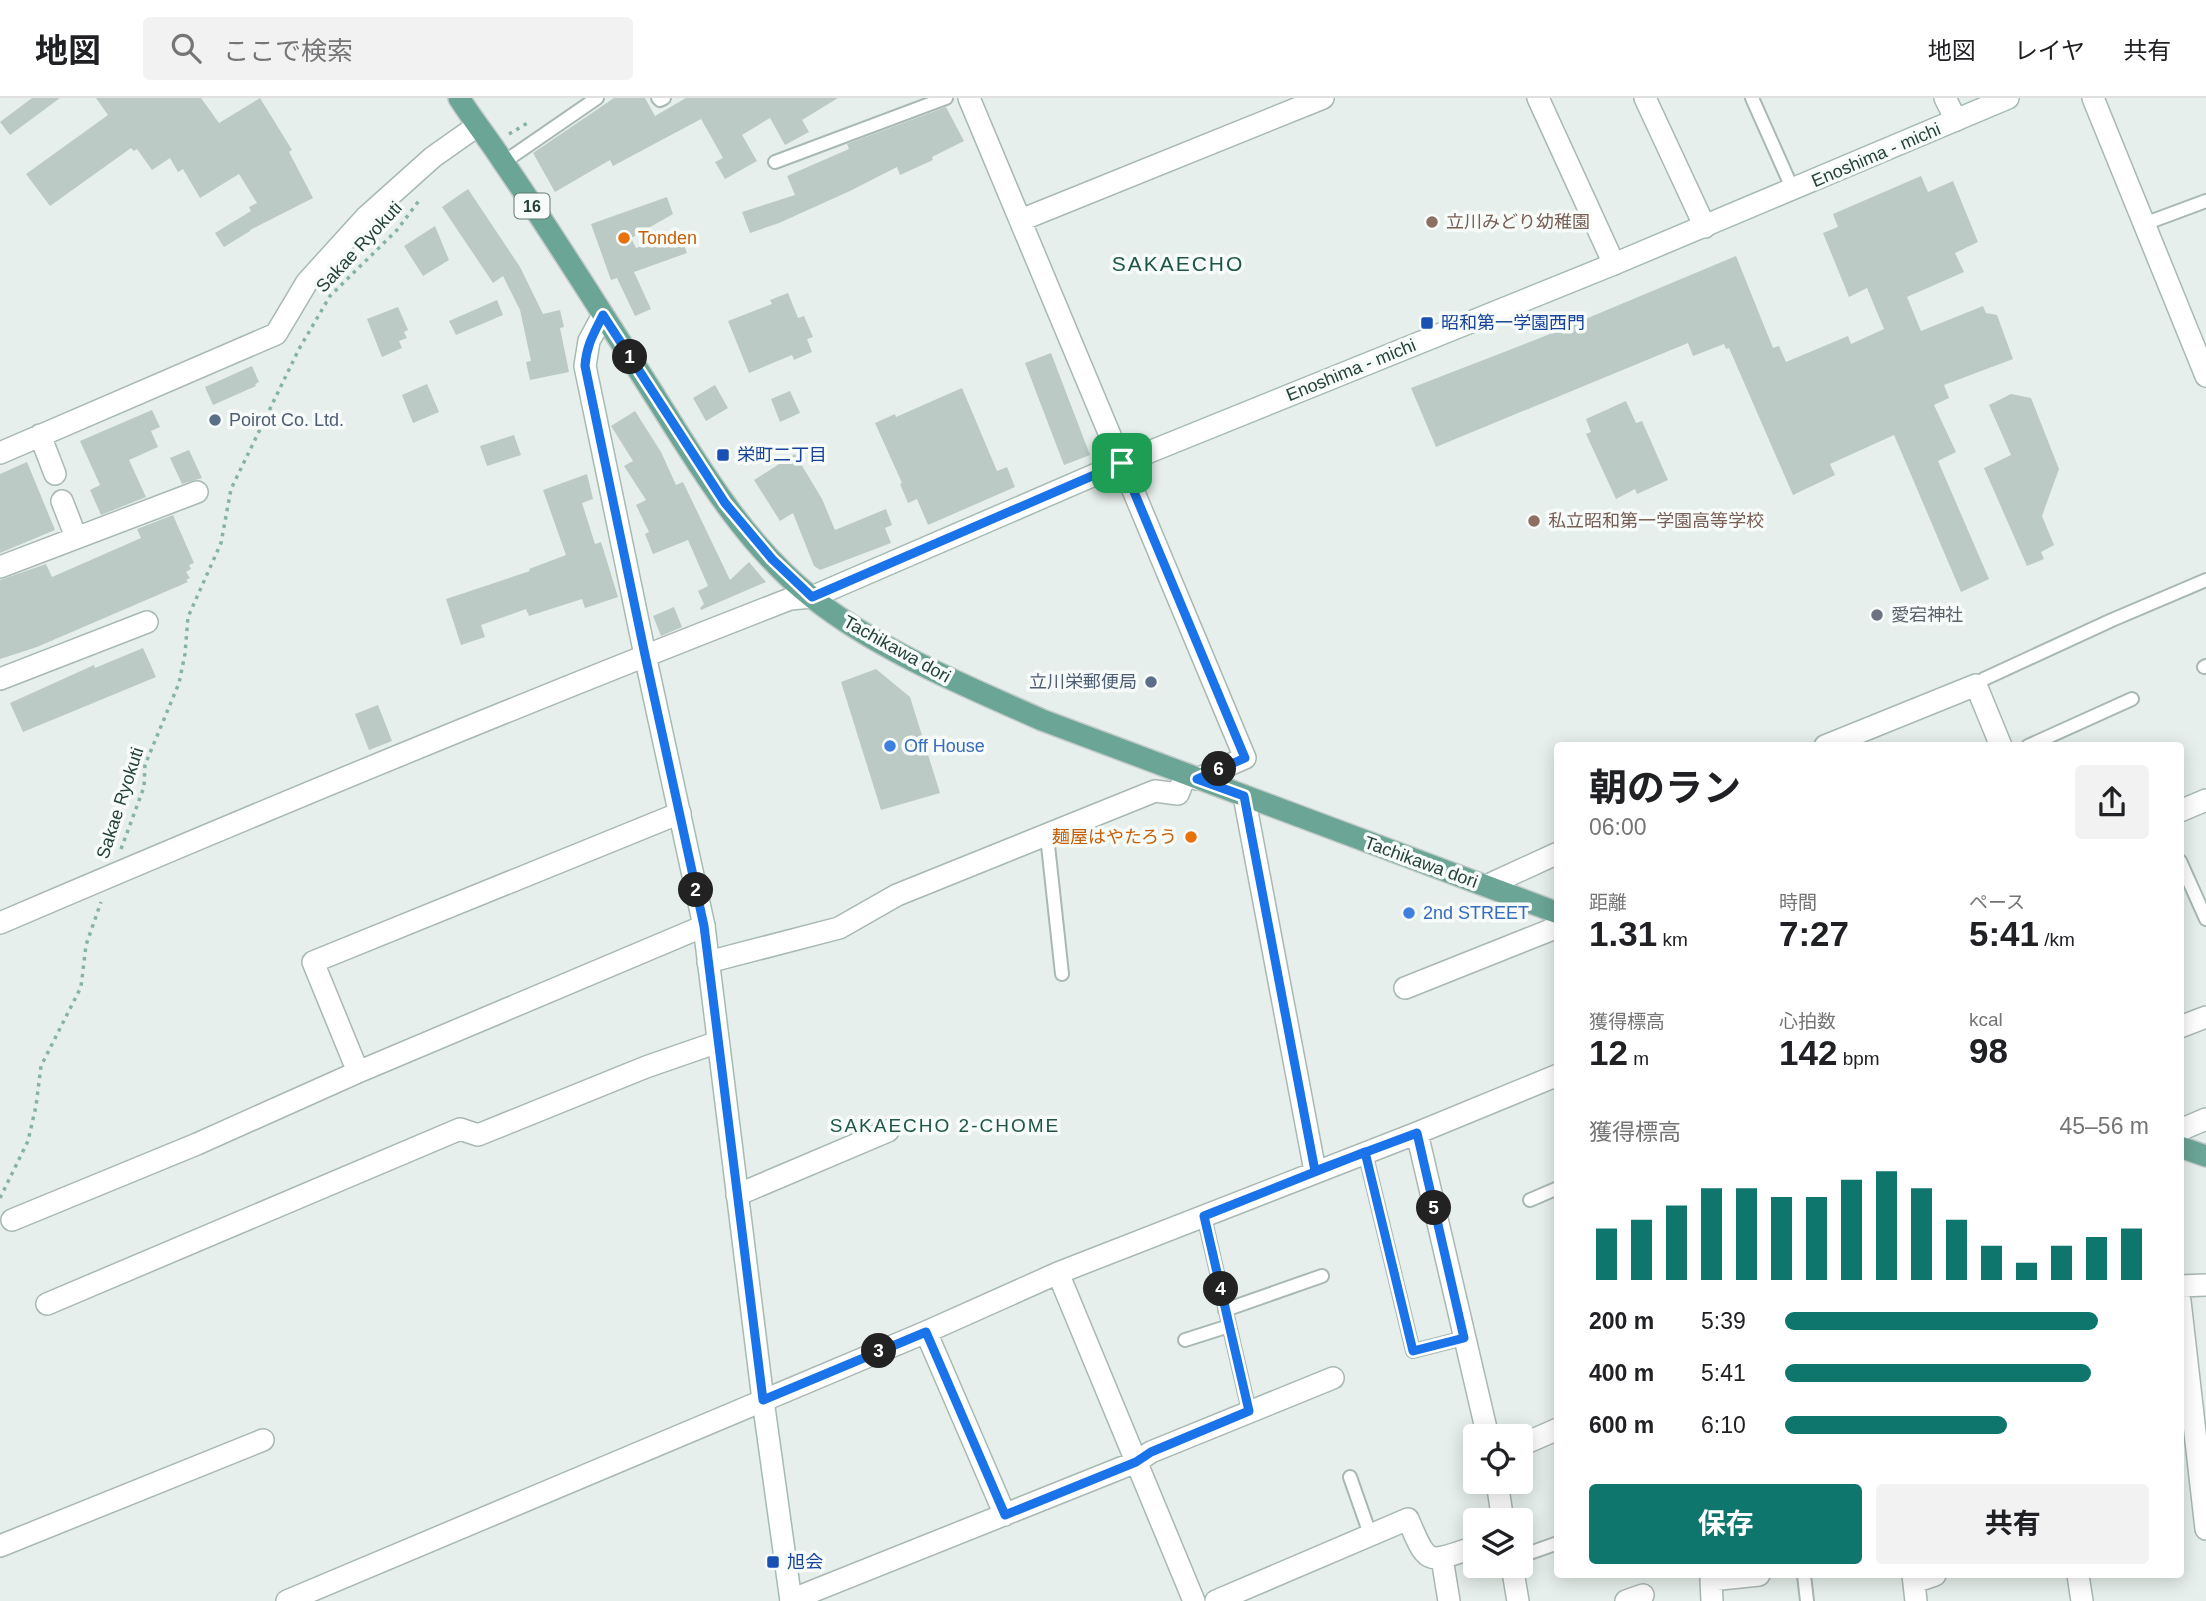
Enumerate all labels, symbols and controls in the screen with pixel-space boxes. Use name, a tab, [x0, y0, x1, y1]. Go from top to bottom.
search box	[143, 17, 633, 80]
icon: search	[167, 29, 205, 67]
text: 地図	[35, 32, 101, 69]
text: ここで検索	[223, 36, 353, 66]
text: 地図	[1928, 37, 1976, 64]
text: レイヤ	[2014, 37, 2085, 64]
text: 共有	[2123, 37, 2171, 64]
street label: Enoshima - michi	[1809, 119, 1943, 191]
road number: 16	[514, 194, 550, 218]
street label: Sakae Ryokuti	[312, 198, 406, 296]
place label: 立川みどり幼稚園	[1446, 212, 1590, 232]
marker: 立川みどり幼稚園	[1424, 214, 1440, 230]
place label: Tonden	[638, 228, 697, 248]
marker: Tonden	[616, 230, 632, 246]
district label: SAKAECHO	[1112, 252, 1244, 275]
place label: 昭和第一学園西門	[1441, 313, 1585, 333]
marker: 昭和第一学園西門	[1419, 315, 1435, 331]
street label: Enoshima - michi	[1283, 335, 1419, 405]
pin: 1	[612, 340, 648, 374]
text: 1	[624, 346, 635, 367]
place label: Poirot Co. Ltd.	[229, 410, 344, 430]
marker: Poirot Co. Ltd.	[207, 412, 223, 428]
pin	[1092, 433, 1152, 493]
icon: arrive	[1103, 444, 1141, 482]
place label: 栄町二丁目	[737, 445, 827, 465]
marker: 栄町二丁目	[715, 447, 731, 463]
place label: 私立昭和第一学園高等学校	[1548, 511, 1764, 531]
marker: 私立昭和第一学園高等学校	[1526, 513, 1542, 529]
place label: 愛宕神社	[1891, 605, 1963, 625]
marker: 愛宕神社	[1869, 607, 1885, 623]
street label: Tachikawa dori	[840, 611, 954, 687]
place label: 立川栄郵便局	[1029, 672, 1137, 692]
marker: 立川栄郵便局	[1143, 674, 1159, 690]
place label: Off House	[904, 736, 985, 756]
marker: Off House	[882, 738, 898, 754]
street label: Sakae Ryokuti	[93, 745, 147, 861]
pin: 6	[1202, 752, 1236, 786]
text: 6	[1213, 758, 1224, 779]
button: share	[2075, 765, 2149, 839]
text: 朝のラン	[1589, 767, 1741, 809]
text: 06:00	[1589, 814, 1647, 840]
place label: 麺屋はやたろう	[1052, 827, 1177, 847]
marker: 麺屋はやたろう	[1183, 829, 1199, 845]
street label: Tachikawa dori	[1362, 832, 1480, 892]
pin: 2	[678, 872, 714, 908]
text: 2	[690, 879, 701, 900]
text: 距離	[1589, 892, 1627, 913]
text: 時間	[1779, 892, 1817, 913]
text: ペース	[1969, 892, 2025, 913]
place label: 2nd STREET	[1423, 903, 1529, 923]
marker: 2nd STREET	[1401, 905, 1417, 921]
text: 1.31	[1589, 914, 1657, 953]
text: 7:27	[1779, 914, 1849, 953]
text: 5:41	[1969, 914, 2039, 953]
text: km	[1657, 929, 1688, 950]
text: /km	[2039, 929, 2075, 950]
text: kcal	[1969, 1009, 2003, 1030]
text: 獲得標高	[1589, 1011, 1665, 1032]
text: 心拍数	[1779, 1011, 1836, 1032]
text: 98	[1969, 1031, 2008, 1070]
text: 12	[1589, 1033, 1628, 1072]
text: 142	[1779, 1033, 1837, 1072]
text: m	[1628, 1048, 1649, 1069]
text: bpm	[1837, 1048, 1880, 1069]
text: 45–56 m	[2059, 1113, 2149, 1139]
district label: SAKAECHO 2-CHOME	[830, 1115, 1060, 1136]
text: 獲得標高	[1589, 1119, 1681, 1145]
pin: 5	[1416, 1190, 1452, 1226]
text: 5	[1428, 1197, 1439, 1218]
pin: 4	[1204, 1272, 1238, 1306]
text: 4	[1215, 1278, 1226, 1299]
text: 200 m	[1589, 1308, 1654, 1334]
text: 5:39	[1701, 1308, 1746, 1334]
pin: 3	[862, 1334, 896, 1368]
text: 3	[873, 1340, 884, 1361]
text: 400 m	[1589, 1360, 1654, 1386]
text: 5:41	[1701, 1360, 1746, 1386]
text: 600 m	[1589, 1412, 1654, 1438]
text: 6:10	[1701, 1412, 1746, 1438]
map controls	[1463, 1424, 1533, 1578]
button: locate	[1463, 1424, 1533, 1494]
button: 保存	[1589, 1484, 1862, 1564]
button: 共有	[1876, 1484, 2149, 1564]
button: layers	[1463, 1508, 1533, 1578]
place label: 旭会	[787, 1552, 823, 1572]
marker: 旭会	[765, 1554, 781, 1570]

